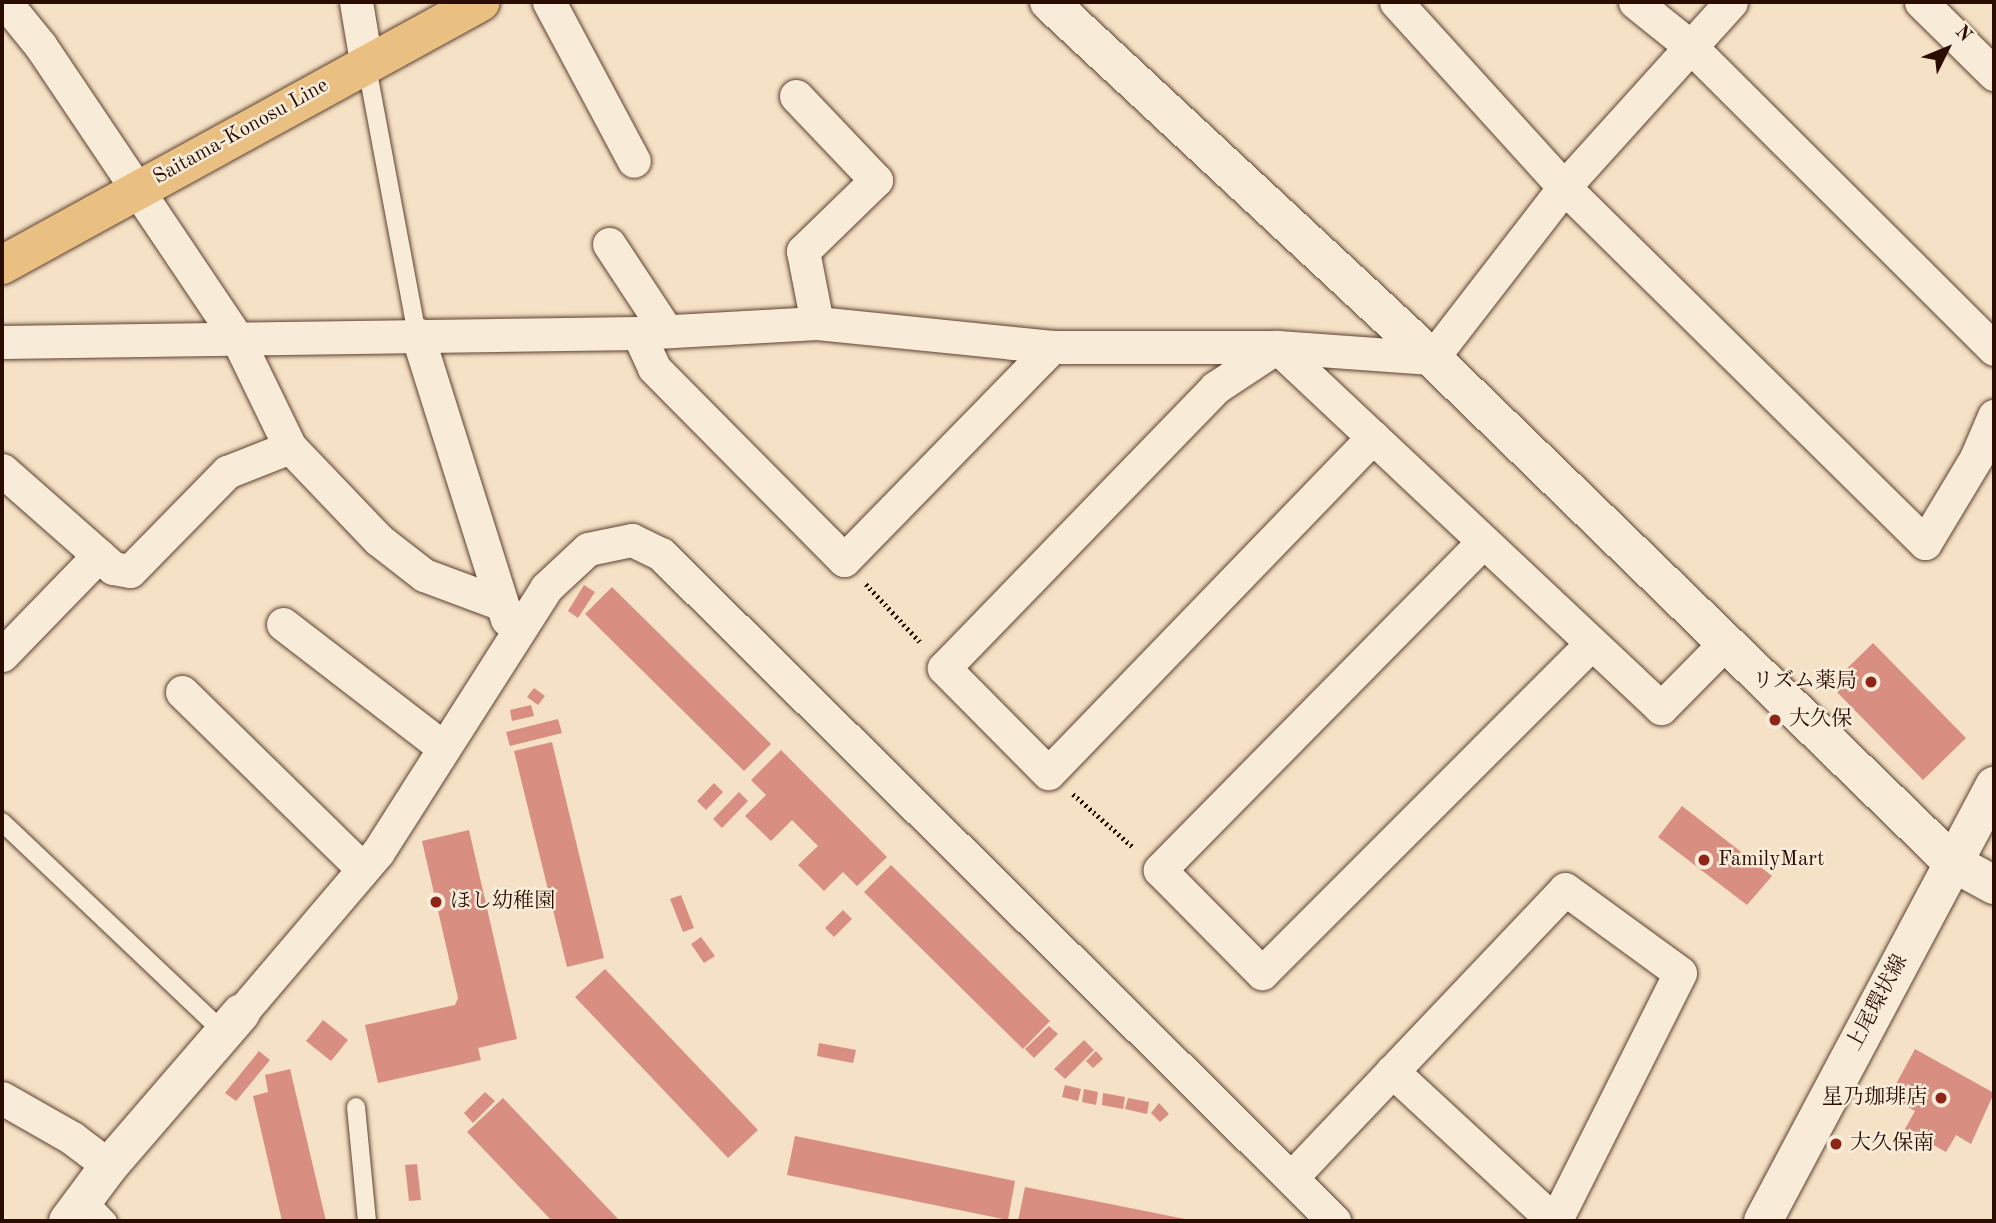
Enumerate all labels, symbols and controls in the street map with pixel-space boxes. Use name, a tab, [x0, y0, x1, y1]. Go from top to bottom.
north arrow	[1912, 14, 1982, 84]
text: N	[1951, 23, 1975, 46]
street label: Saitama-Konosu Line	[149, 73, 333, 191]
place label: リズム薬局	[1752, 669, 1857, 695]
marker: リズム薬局	[1863, 674, 1879, 690]
place label: 大久保	[1789, 707, 1852, 733]
marker: 大久保	[1767, 712, 1783, 728]
place label: FamilyMart	[1718, 847, 1824, 873]
marker: FamilyMart	[1696, 852, 1712, 868]
place label: ほし幼稚園	[450, 889, 555, 915]
marker: ほし幼稚園	[428, 894, 444, 910]
street label: 上尾環状線	[1842, 951, 1914, 1055]
place label: 星乃珈琲店	[1822, 1085, 1927, 1111]
marker: 星乃珈琲店	[1933, 1090, 1949, 1106]
place label: 大久保南	[1850, 1131, 1934, 1157]
marker: 大久保南	[1828, 1136, 1844, 1152]

